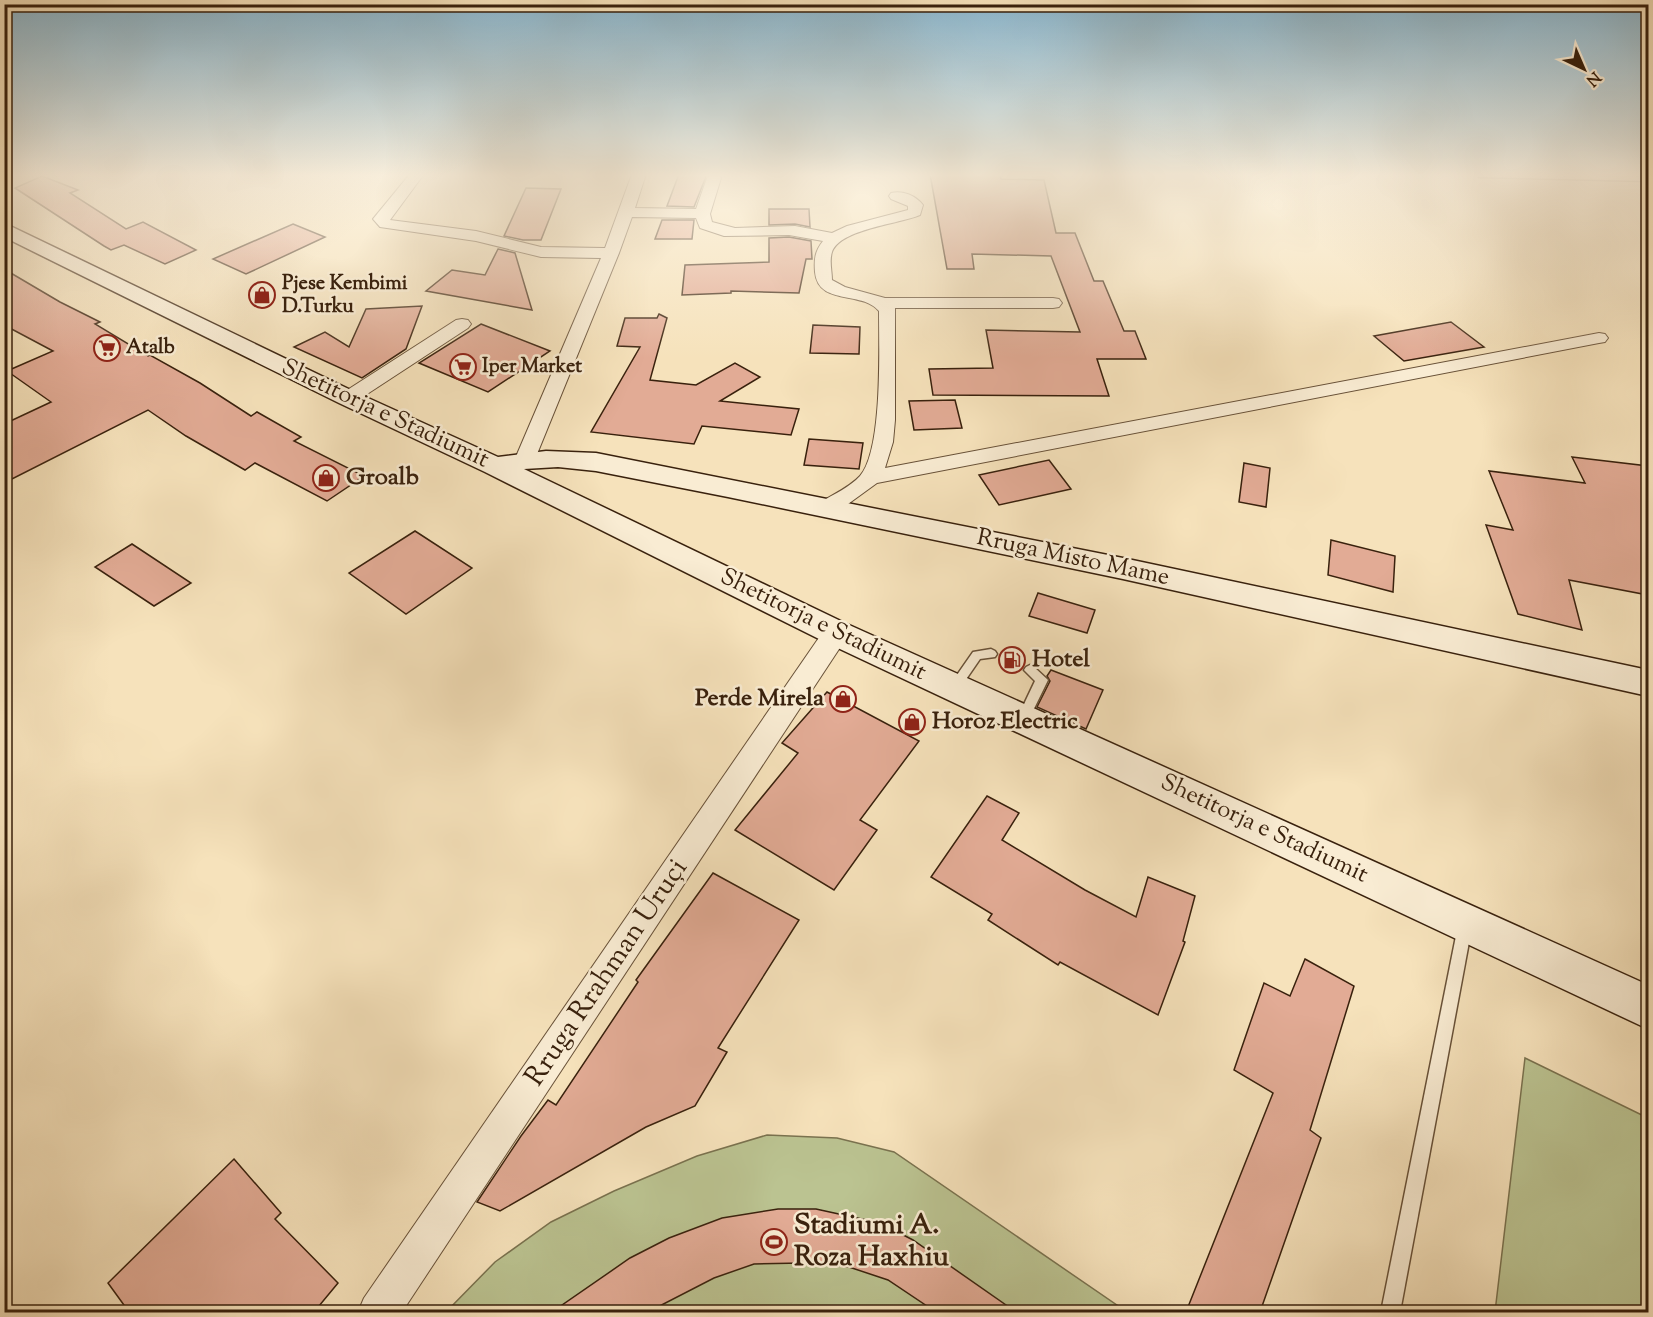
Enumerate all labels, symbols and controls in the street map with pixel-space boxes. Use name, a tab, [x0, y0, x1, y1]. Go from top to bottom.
north arrow	[1554, 39, 1614, 99]
text: N	[1580, 65, 1605, 91]
place label: Pjese Kembimi D.Turku	[282, 270, 408, 322]
shop icon: Pjese Kembimi D.Turku	[247, 280, 277, 310]
supermarket icon: Atalb	[92, 333, 122, 363]
place label: Atalb	[126, 334, 175, 363]
street label: Shetitorja e Stadiumit	[276, 351, 494, 477]
supermarket icon: Iper Market	[448, 352, 478, 382]
place label: Iper Market	[482, 353, 582, 382]
place label: Groalb	[346, 461, 419, 495]
shop icon: Groalb	[311, 463, 341, 493]
street label: Rruga Misto Mame	[974, 521, 1172, 595]
street label: Shetitorja e Stadiumit	[714, 560, 932, 690]
place label: Hotel	[1032, 643, 1090, 677]
fuel station icon: Hotel	[997, 645, 1027, 675]
place label: Perde Mirela	[695, 682, 825, 716]
shop icon: Perde Mirela	[828, 684, 858, 714]
place label: Horoz Electric	[932, 705, 1078, 739]
shop icon: Horoz Electric	[897, 707, 927, 737]
street label: Shetitorja e Stadiumit	[1155, 766, 1373, 892]
street label: Rruga Rrahman Uruçi	[516, 851, 698, 1095]
place label: Stadiumi A. Roza Haxhiu	[794, 1206, 950, 1278]
sports icon: Stadiumi A. Roza Haxhiu	[759, 1227, 789, 1257]

